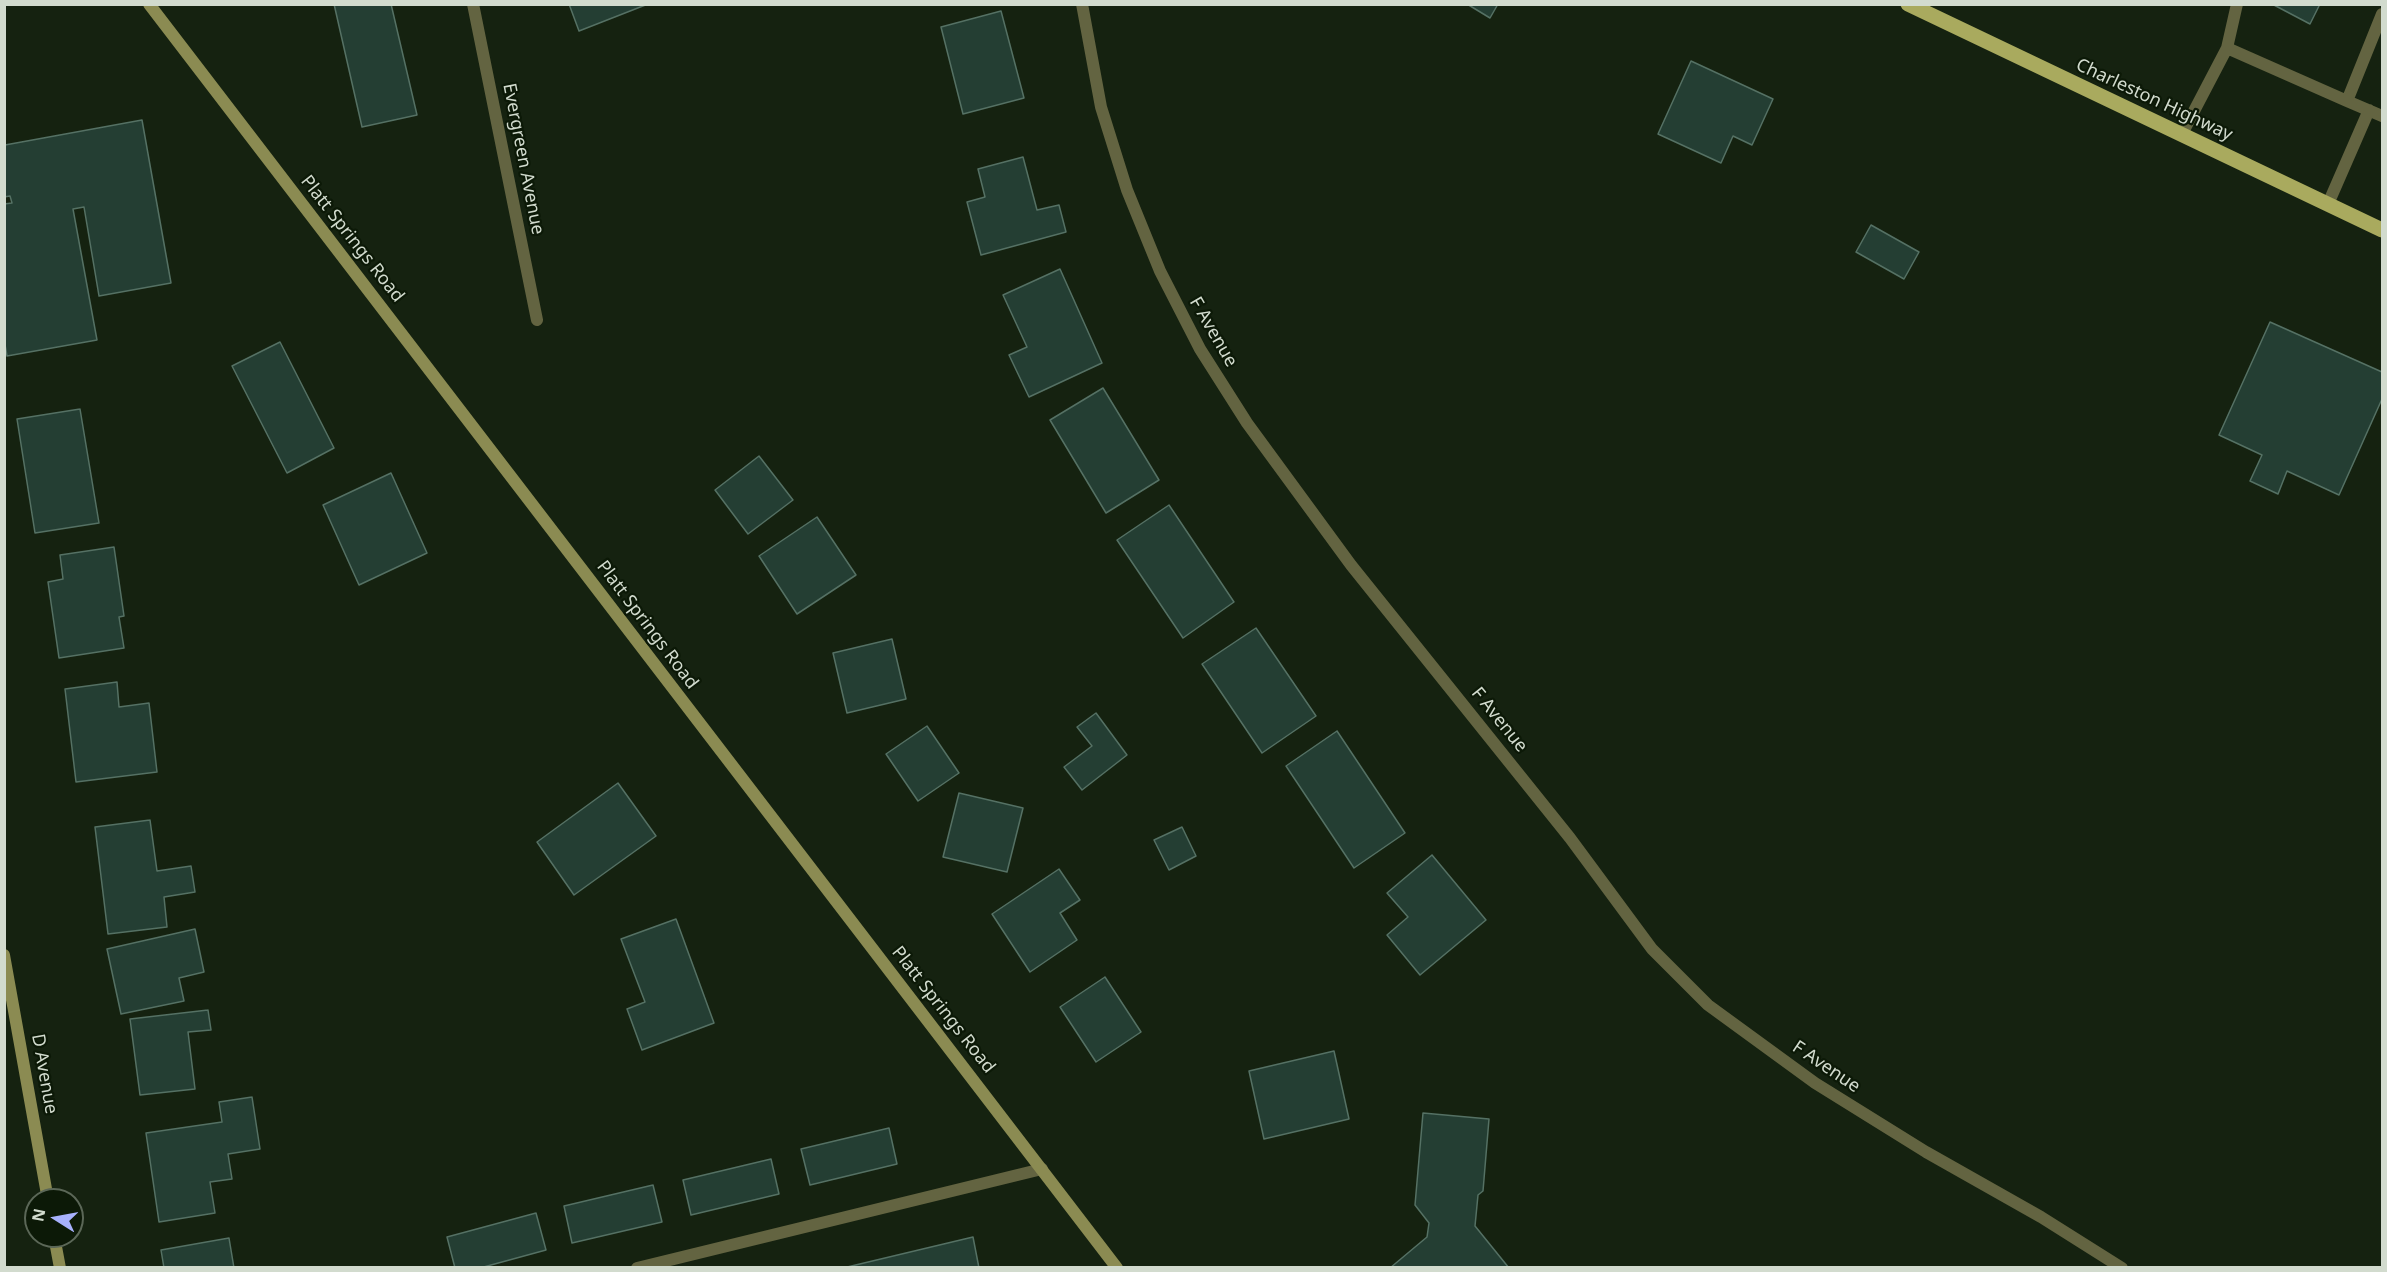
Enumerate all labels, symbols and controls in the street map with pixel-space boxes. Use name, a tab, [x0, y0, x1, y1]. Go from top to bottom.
street label: Charleston Highway	[2072, 54, 2236, 146]
street label: Evergreen Avenue	[498, 81, 548, 237]
street label: Platt Springs Road	[296, 171, 408, 307]
street label: F Avenue	[1184, 293, 1242, 371]
street label: Platt Springs Road	[592, 557, 702, 693]
street label: F Avenue	[1466, 683, 1532, 757]
street label: Platt Springs Road	[887, 942, 999, 1078]
street label: D Avenue	[26, 1032, 62, 1116]
street label: F Avenue	[1788, 1036, 1864, 1098]
north arrow	[24, 1188, 84, 1248]
text: N	[26, 1206, 50, 1223]

